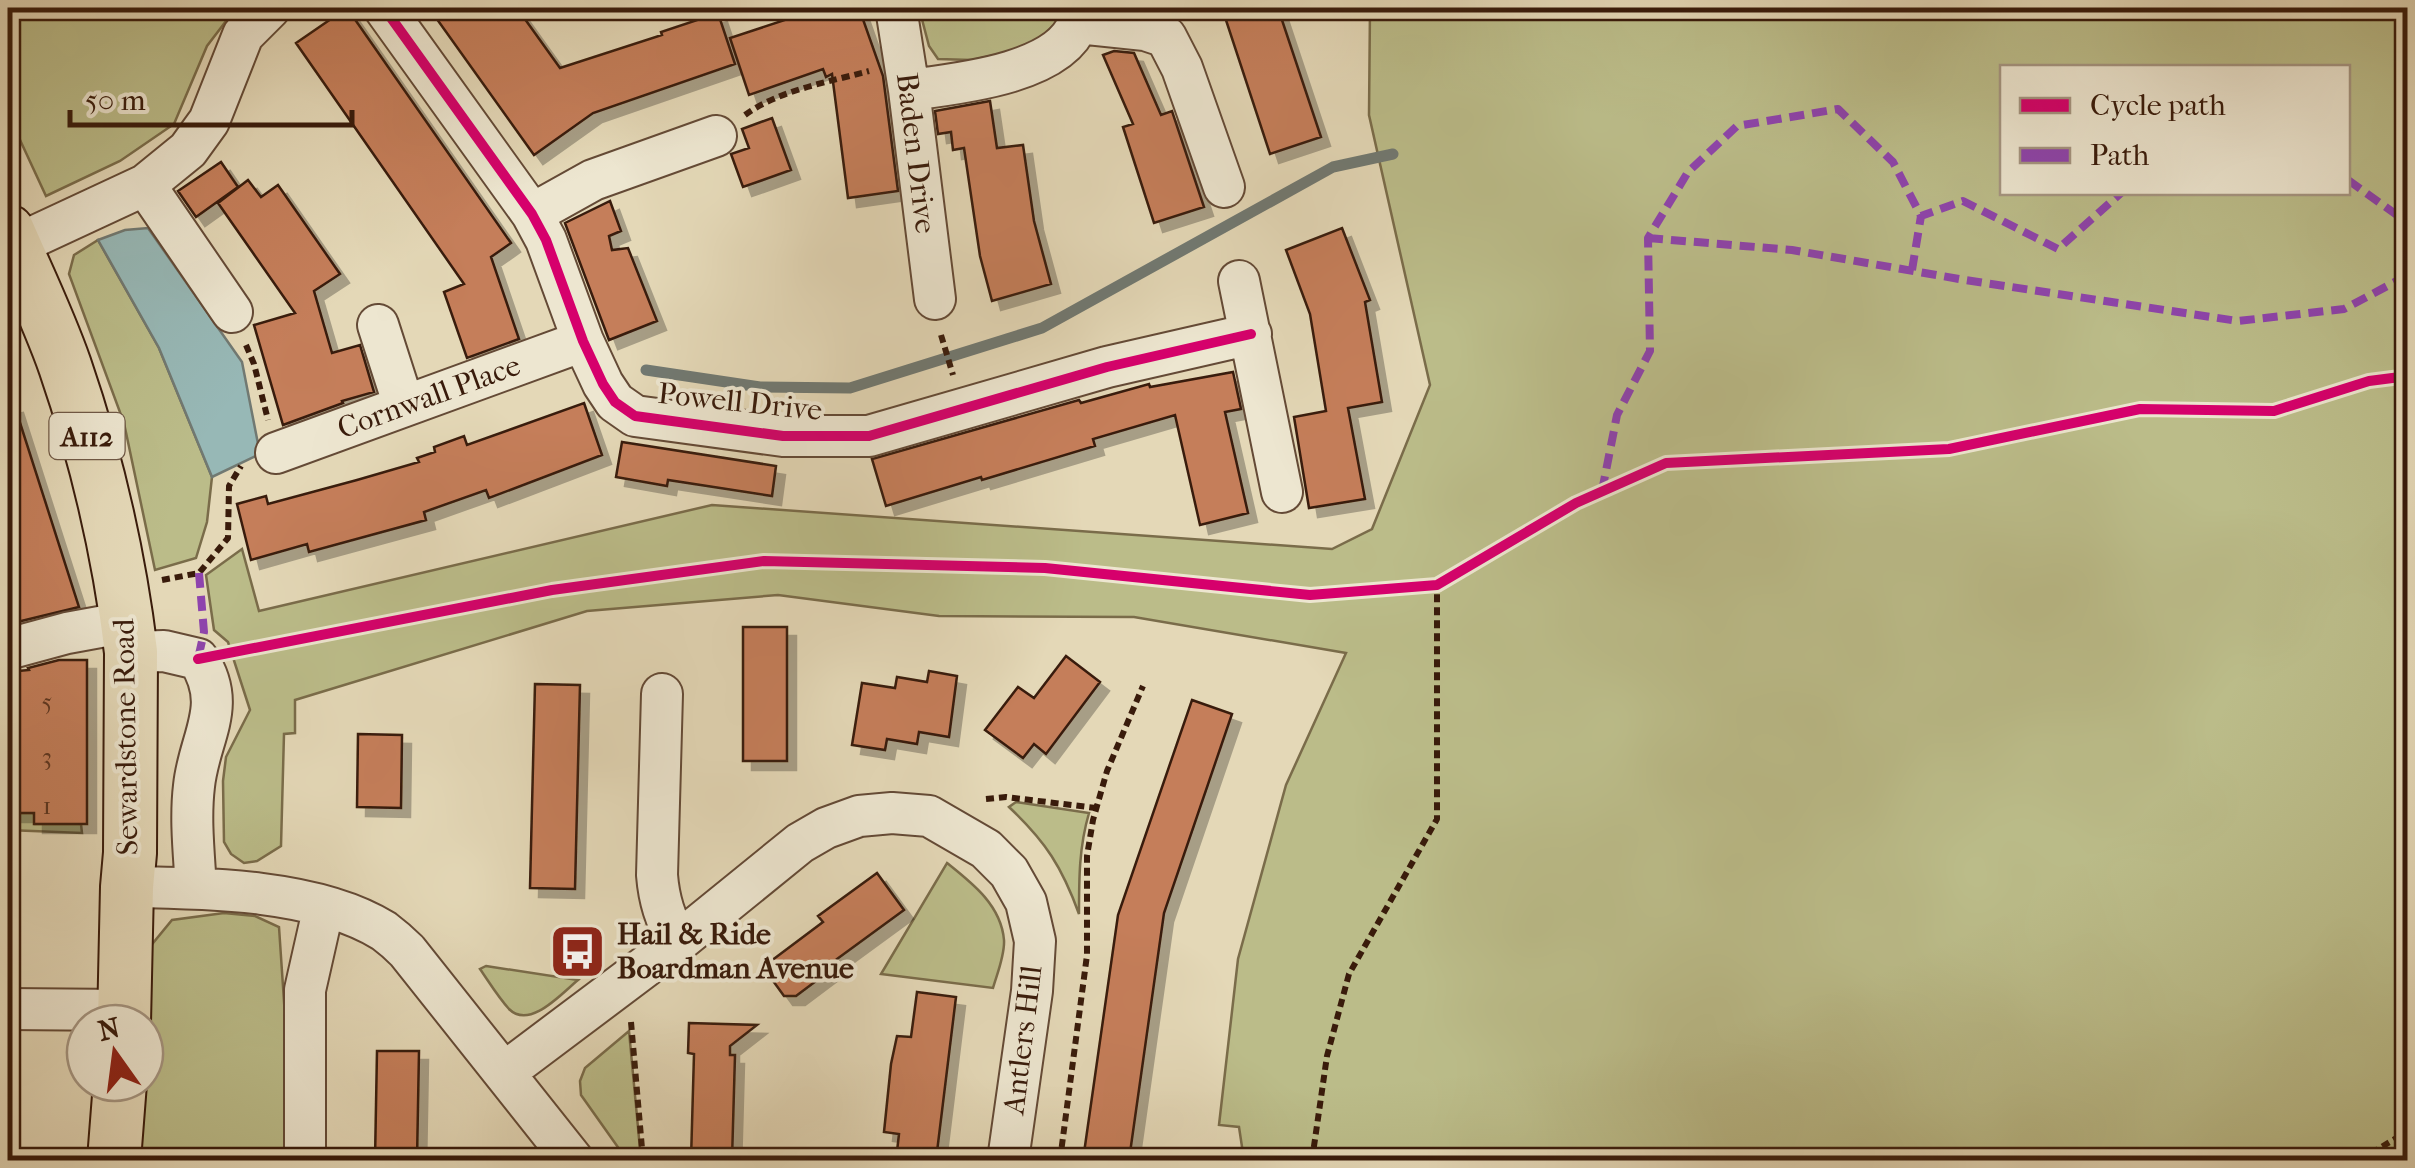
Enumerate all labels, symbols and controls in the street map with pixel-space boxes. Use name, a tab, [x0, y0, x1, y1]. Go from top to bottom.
scale bar	[70, 65, 352, 127]
legend	[2000, 65, 2350, 195]
street label: Baden Drive	[889, 71, 943, 236]
text: 50 m	[85, 83, 146, 118]
text: Cycle path	[2090, 88, 2226, 123]
text: Path	[2090, 138, 2149, 173]
street label: Cornwall Place	[333, 348, 525, 446]
street label: Powell Drive	[656, 376, 824, 428]
road number: A112	[49, 413, 124, 459]
street label: Sewardstone Road	[106, 618, 146, 856]
house number: 5	[42, 687, 52, 716]
house number: 3	[42, 742, 52, 771]
house number: 1	[43, 791, 51, 820]
place label: Hail & Ride Boardman Avenue	[617, 917, 854, 986]
bus stop icon: Hail & Ride Boardman Avenue	[548, 921, 608, 981]
street label: Antlers Hill	[996, 964, 1049, 1117]
north arrow	[65, 1003, 165, 1103]
text: N	[95, 1010, 124, 1048]

